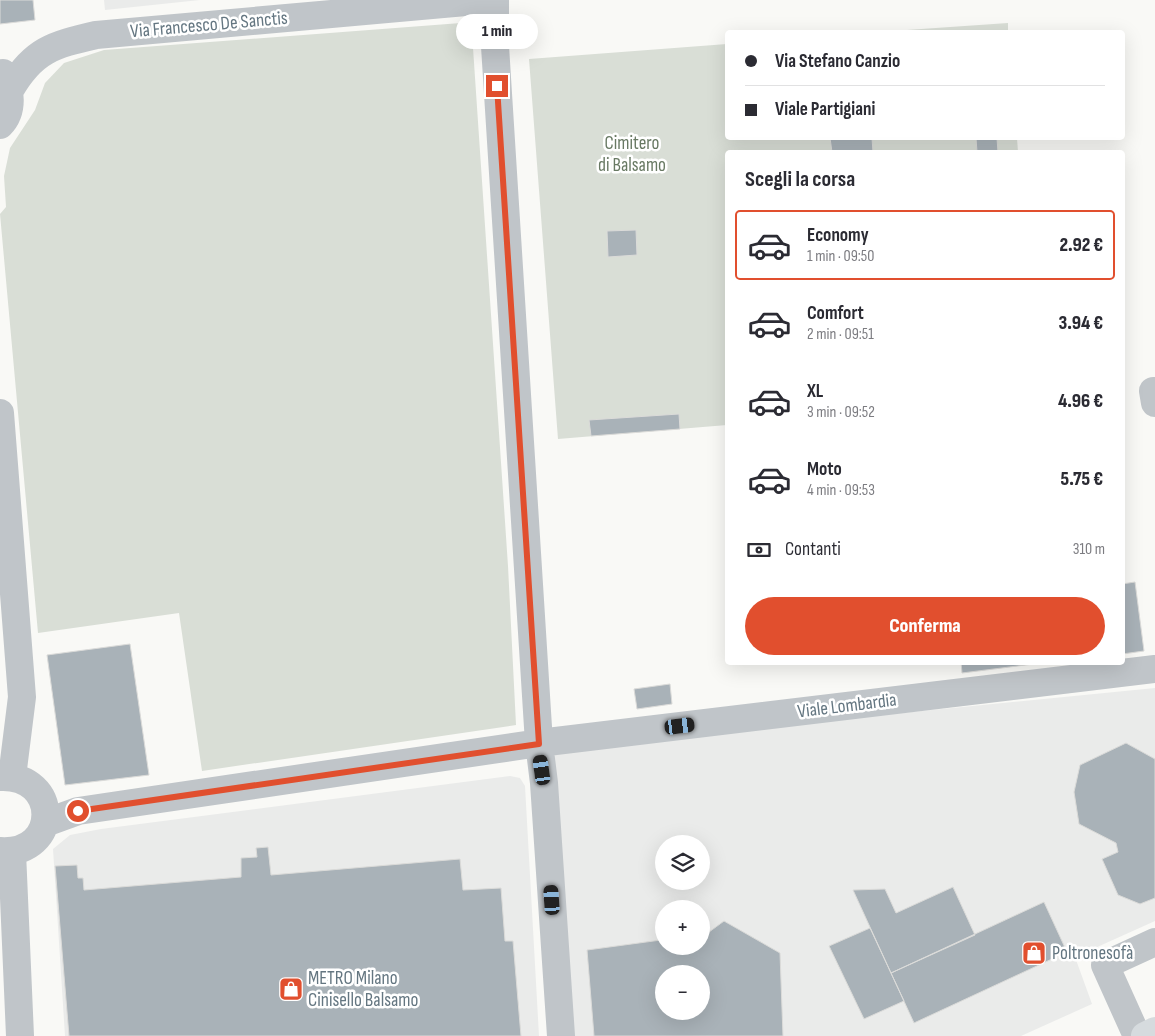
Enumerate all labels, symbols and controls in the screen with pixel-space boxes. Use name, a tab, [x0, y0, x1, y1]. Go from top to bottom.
street label: Via Francesco De Sanctis	[129, 7, 289, 43]
callout: 1 min	[456, 13, 538, 48]
text: 1 min	[482, 22, 512, 41]
text: Via Stefano Canzio	[775, 50, 900, 73]
route end	[486, 75, 508, 97]
text: Viale Partigiani	[775, 98, 875, 121]
park label: Cimitero di Balsamo	[598, 132, 666, 177]
text: Scegli la corsa	[745, 166, 855, 193]
icon: car	[747, 223, 792, 268]
text: Economy	[807, 224, 869, 247]
text: 2.92 €	[1059, 234, 1103, 257]
text: 1 min · 09:50	[807, 247, 874, 266]
icon: car	[747, 301, 792, 346]
text: Comfort	[807, 302, 864, 325]
text: 3.94 €	[1059, 312, 1103, 335]
text: 2 min · 09:51	[807, 325, 874, 344]
icon: car	[747, 379, 792, 424]
text: XL	[807, 380, 823, 403]
text: 4.96 €	[1058, 390, 1103, 413]
text: 3 min · 09:52	[807, 403, 875, 422]
icon: car	[747, 457, 792, 502]
text: Moto	[807, 458, 842, 481]
text: 5.75 €	[1061, 468, 1103, 491]
text: 4 min · 09:53	[807, 481, 875, 500]
icon: cash	[745, 536, 773, 564]
text: Contanti	[785, 538, 841, 561]
text: 310 m	[1073, 540, 1105, 559]
button: Conferma	[745, 597, 1105, 655]
street label: Viale Lombardia	[796, 689, 898, 723]
car	[664, 717, 695, 735]
car	[532, 754, 551, 786]
route start	[67, 800, 89, 822]
map controls	[655, 835, 710, 1020]
button: layers	[655, 835, 710, 890]
car	[543, 885, 560, 915]
button: +	[655, 900, 710, 955]
shop icon: Poltronesofà	[1021, 940, 1047, 966]
place label: Poltronesofà	[1052, 942, 1133, 965]
button: −	[655, 965, 710, 1020]
place label: METRO Milano Cinisello Balsamo	[308, 967, 418, 1012]
shop icon: METRO Milano Cinisello Balsamo	[278, 976, 304, 1002]

